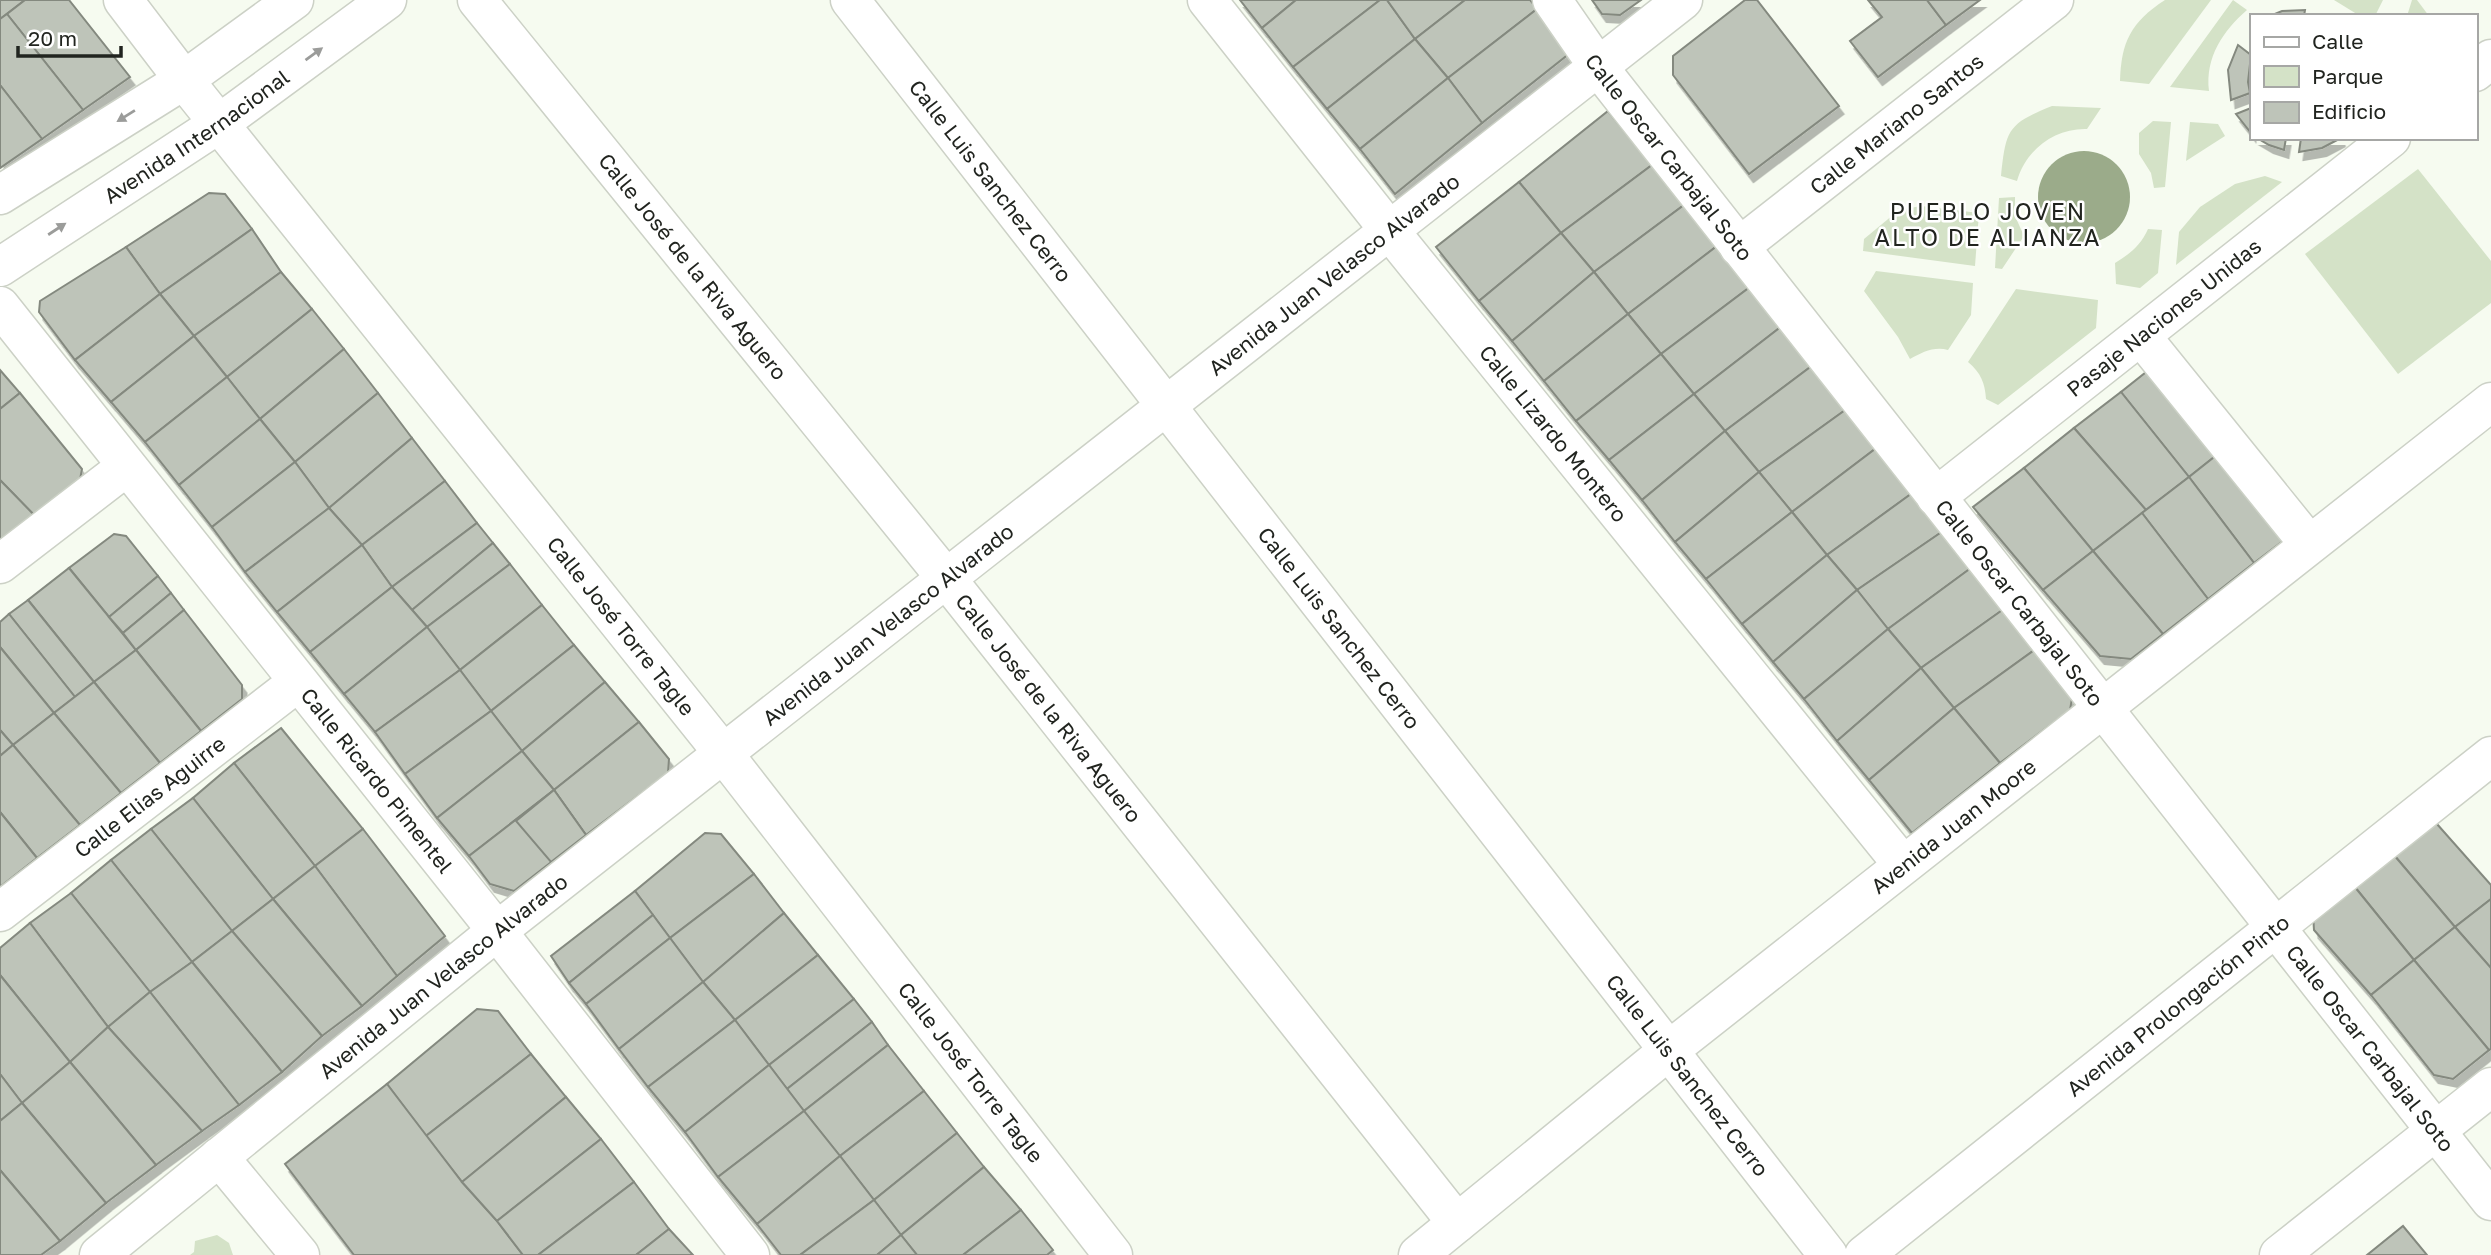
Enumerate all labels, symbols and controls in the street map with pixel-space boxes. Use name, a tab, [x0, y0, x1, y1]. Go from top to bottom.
scale bar	[18, 14, 121, 58]
legend	[2250, 14, 2477, 140]
text: 20 m	[28, 25, 77, 51]
text: Calle	[2312, 28, 2364, 54]
one-way arrow	[305, 47, 323, 61]
street label: Calle Mariano Santos	[1804, 47, 1988, 200]
street label: Calle Oscar Carbajal Soto	[1580, 49, 1759, 266]
text: Parque	[2312, 63, 2383, 89]
street label: Avenida Internacional	[99, 64, 294, 209]
street label: Calle Luis Sanchez Cerro	[904, 74, 1078, 287]
text: Edificio	[2312, 98, 2386, 124]
one-way arrow	[116, 110, 136, 123]
street label: Calle José de la Riva Aguero	[593, 148, 793, 385]
street label: Avenida Juan Velasco Alvarado	[1203, 168, 1464, 381]
district label: PUEBLO JOVEN ALTO DE ALIANZA	[1875, 197, 2101, 251]
one-way arrow	[47, 223, 67, 236]
street label: Pasaje Naciones Unidas	[2061, 233, 2266, 402]
street label: Calle Lizardo Montero	[1474, 340, 1633, 527]
street label: Calle Oscar Carbajal Soto	[1930, 494, 2109, 711]
street label: Avenida Juan Velasco Alvarado	[757, 518, 1018, 731]
street label: Calle Luis Sanchez Cerro	[1252, 522, 1426, 734]
street label: Calle José Torre Tagle	[542, 531, 701, 721]
street label: Calle José de la Riva Aguero	[950, 588, 1147, 827]
street label: Calle Ricardo Pimentel	[296, 683, 459, 878]
street label: Calle Elias Aguirre	[69, 730, 230, 863]
street label: Avenida Juan Moore	[1866, 753, 2041, 899]
street label: Avenida Juan Velasco Alvarado	[313, 868, 572, 1084]
street label: Avenida Prolongación Pinto	[2061, 909, 2294, 1102]
street label: Calle Oscar Carbajal Soto	[2281, 939, 2460, 1157]
street label: Calle Luis Sanchez Cerro	[1601, 969, 1775, 1181]
street label: Calle José Torre Tagle	[893, 977, 1049, 1168]

